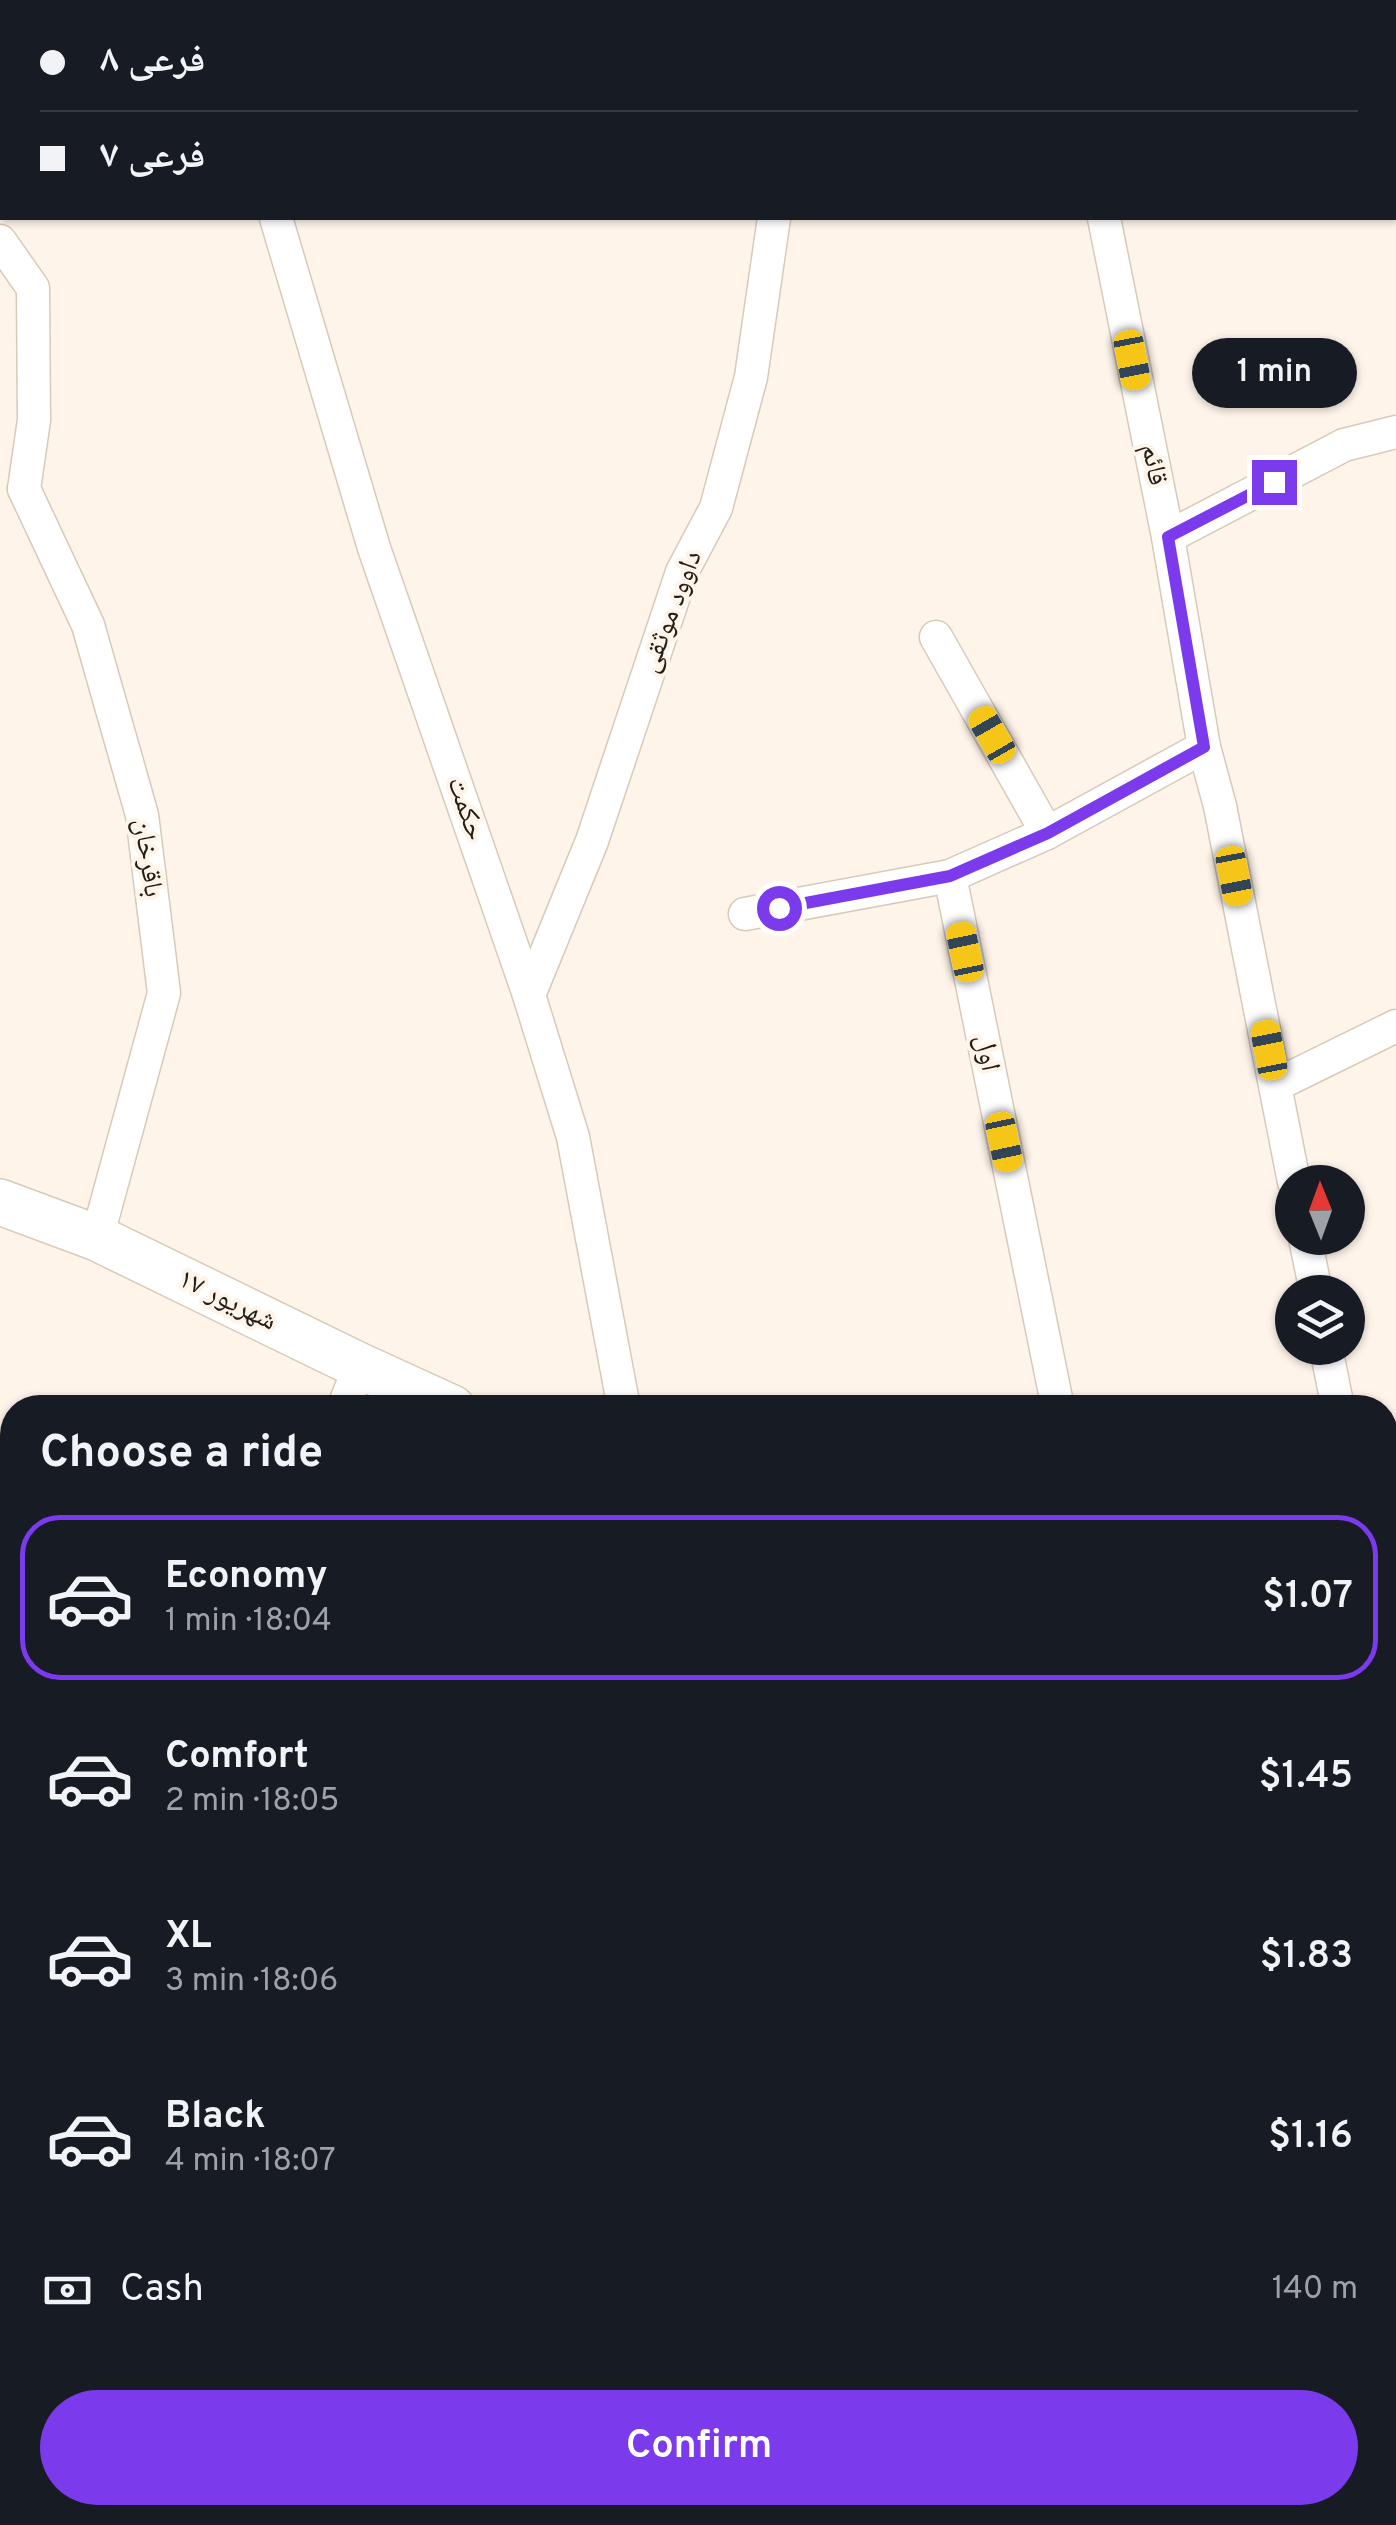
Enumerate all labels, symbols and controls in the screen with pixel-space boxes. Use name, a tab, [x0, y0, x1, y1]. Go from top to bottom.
text: فرعی ۸	[100, 37, 205, 86]
text: فرعی ۷	[100, 133, 205, 182]
car	[1112, 328, 1152, 392]
callout: 1 min	[1192, 337, 1356, 407]
text: 1 min	[1237, 353, 1312, 393]
street label: قائم	[1131, 441, 1175, 489]
route end	[1252, 460, 1297, 505]
street label: داوود موثقی	[632, 546, 712, 678]
car	[964, 702, 1020, 768]
street label: حکمت	[437, 772, 493, 846]
street label: باقرخان	[124, 816, 170, 900]
car	[1214, 844, 1254, 908]
route start	[757, 886, 802, 931]
car	[944, 920, 986, 984]
car	[1249, 1018, 1289, 1082]
street label: اول	[965, 1032, 1007, 1074]
car	[983, 1110, 1025, 1174]
north arrow	[1275, 1165, 1365, 1255]
map controls	[1275, 1165, 1365, 1365]
street label: ۱۷ شهریور	[172, 1262, 282, 1340]
button: layers	[1275, 1275, 1365, 1365]
text: Choose a ride	[40, 1426, 323, 1483]
icon: car	[45, 1553, 135, 1643]
text: Economy	[165, 1553, 327, 1602]
text: $1.07	[1262, 1573, 1353, 1622]
text: 1 min · 18:04	[165, 1602, 332, 1642]
icon: car	[45, 1733, 135, 1823]
text: Comfort	[165, 1733, 309, 1782]
text: $1.45	[1259, 1753, 1353, 1802]
text: 2 min · 18:05	[165, 1782, 340, 1822]
icon: car	[45, 1913, 135, 2003]
text: XL	[165, 1913, 212, 1962]
text: $1.83	[1260, 1933, 1353, 1982]
text: 3 min · 18:06	[165, 1962, 338, 2002]
icon: car	[45, 2093, 135, 2183]
text: Black	[165, 2093, 265, 2142]
text: $1.16	[1268, 2113, 1353, 2162]
text: 4 min · 18:07	[165, 2142, 336, 2182]
icon: cash	[40, 2263, 95, 2318]
text: Cash	[120, 2266, 204, 2315]
text: 140 m	[1272, 2270, 1358, 2310]
button: Confirm	[40, 2390, 1358, 2505]

